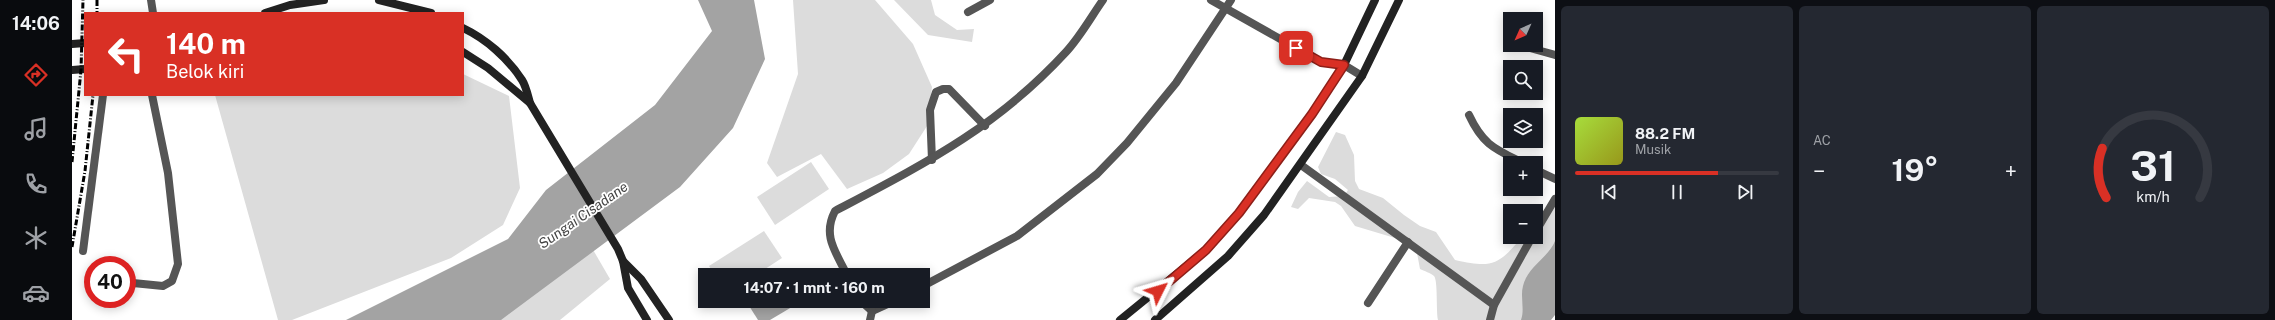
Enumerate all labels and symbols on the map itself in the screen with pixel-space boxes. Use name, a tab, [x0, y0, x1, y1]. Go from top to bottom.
north arrow	[1503, 12, 1543, 52]
pin	[1279, 31, 1313, 65]
water label: Sungai Cisadane	[535, 178, 631, 252]
speed limit sign: 40	[84, 256, 136, 308]
position arrow	[1137, 270, 1179, 312]

